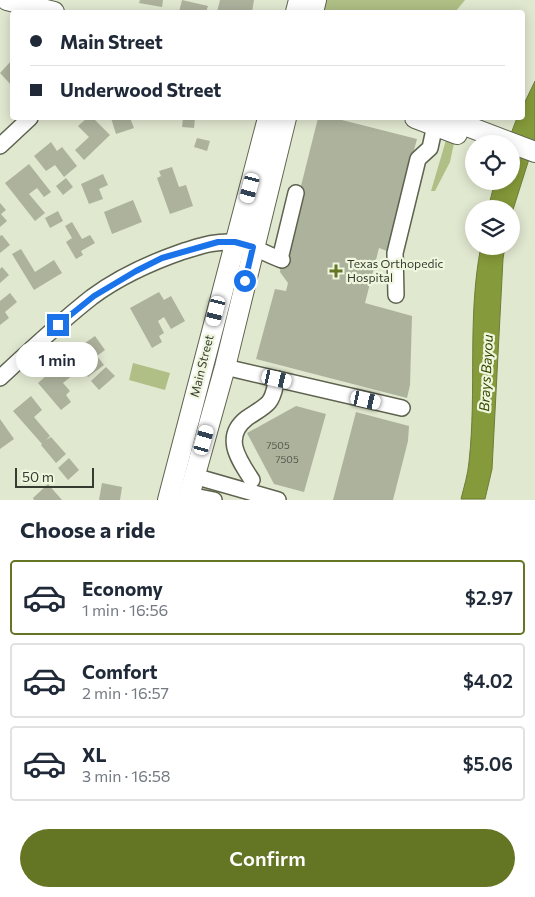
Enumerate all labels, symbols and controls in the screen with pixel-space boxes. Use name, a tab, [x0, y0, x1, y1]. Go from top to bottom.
text: Main Street	[60, 30, 163, 53]
text: Underwood Street	[60, 78, 221, 101]
map controls	[465, 135, 520, 255]
button: locate	[465, 135, 520, 190]
car	[238, 172, 261, 204]
button: layers	[465, 200, 520, 255]
place label: Texas Orthopedic Hospital	[347, 256, 444, 284]
marker: Texas Orthopedic Hospital	[329, 264, 343, 278]
route start	[234, 270, 256, 292]
car	[205, 295, 226, 327]
route end	[47, 314, 69, 336]
street label: Main Street	[187, 333, 216, 398]
water label: Brays Bayou	[475, 334, 496, 412]
callout: 1 min	[17, 342, 99, 378]
text: 1 min	[38, 350, 76, 369]
car	[260, 368, 293, 390]
car	[349, 389, 382, 411]
car	[192, 424, 215, 456]
house number: 7505	[266, 439, 290, 451]
house number: 7505	[275, 453, 299, 465]
scale bar	[15, 464, 94, 488]
text: 50 m	[22, 468, 54, 485]
text: Choose a ride	[20, 516, 155, 543]
icon: car	[22, 575, 67, 620]
text: Economy	[82, 577, 163, 600]
text: $2.97	[465, 586, 513, 609]
text: 1 min · 16:56	[82, 600, 168, 619]
icon: car	[22, 658, 67, 703]
text: Comfort	[82, 660, 158, 683]
text: $4.02	[463, 669, 513, 692]
text: 2 min · 16:57	[82, 683, 169, 702]
icon: car	[22, 741, 67, 786]
text: XL	[82, 743, 107, 766]
text: $5.06	[463, 752, 513, 775]
text: 3 min · 16:58	[82, 766, 171, 785]
button: Confirm	[20, 829, 515, 887]

